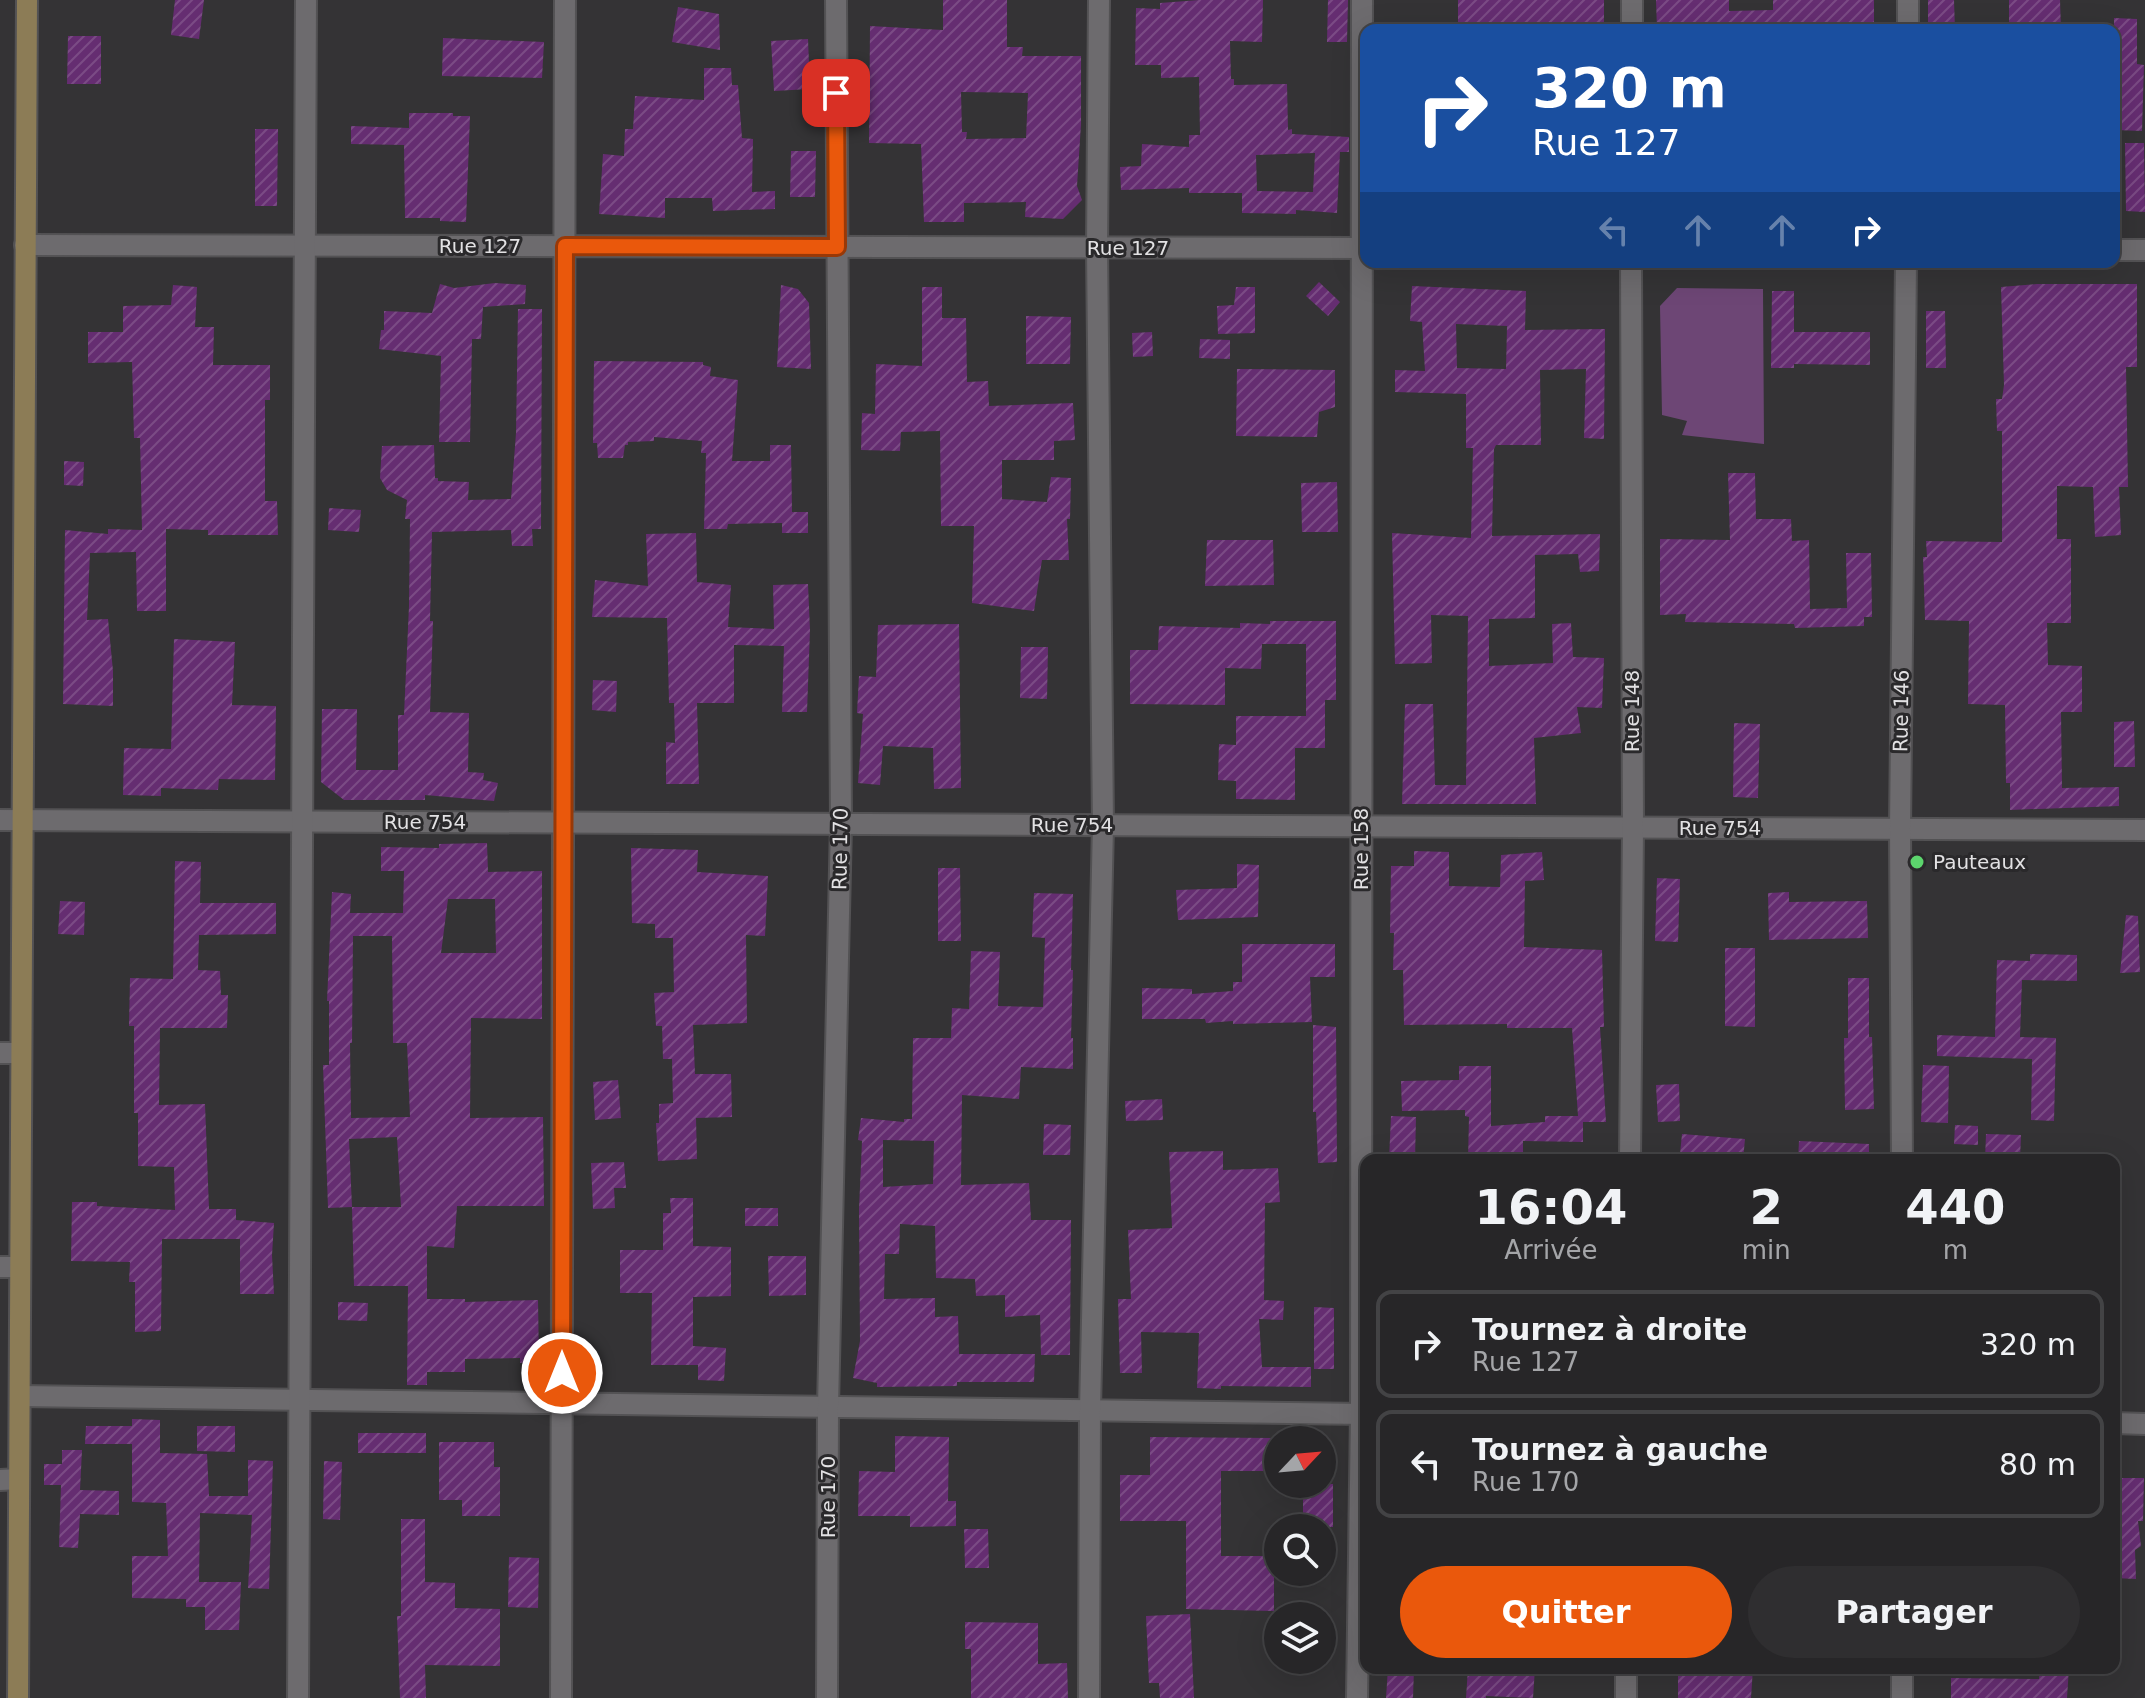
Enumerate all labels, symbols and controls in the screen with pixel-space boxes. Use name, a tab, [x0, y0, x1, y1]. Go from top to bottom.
text: 320 m	[1532, 55, 1727, 120]
icon: right	[1400, 56, 1504, 160]
pin	[802, 59, 870, 127]
icon: arrive	[814, 71, 858, 115]
text: Rue 127	[1532, 122, 1681, 163]
icon: left	[1592, 208, 1636, 252]
icon: ahead	[1676, 208, 1720, 252]
icon: ahead	[1760, 208, 1804, 252]
icon: right	[1844, 208, 1888, 252]
street label: Rue 127	[439, 234, 521, 258]
street label: Rue 127	[1087, 236, 1169, 260]
street label: Rue 148	[1620, 670, 1644, 752]
street label: Rue 146	[1888, 670, 1914, 752]
street label: Rue 170	[827, 808, 853, 890]
street label: Rue 158	[1349, 808, 1373, 890]
street label: Rue 754	[384, 810, 466, 834]
street label: Rue 754	[1031, 813, 1113, 837]
street label: Rue 754	[1679, 816, 1761, 840]
place label: Pauteaux	[1933, 850, 2026, 874]
marker: Pauteaux	[1908, 853, 1926, 871]
text: 16:04	[1474, 1179, 1627, 1235]
text: 2	[1750, 1179, 1783, 1235]
text: 440	[1905, 1179, 2005, 1235]
text: Arrivée	[1504, 1235, 1598, 1265]
text: min	[1742, 1235, 1791, 1265]
text: m	[1943, 1235, 1968, 1265]
text: Tournez à droite	[1472, 1312, 1747, 1347]
icon: right	[1404, 1322, 1448, 1366]
text: 320 m	[1980, 1327, 2076, 1362]
position arrow	[520, 1331, 604, 1415]
text: Rue 127	[1472, 1347, 1579, 1377]
north arrow	[1264, 1426, 1336, 1498]
map controls	[1264, 1426, 1336, 1674]
text: Tournez à gauche	[1472, 1432, 1768, 1467]
icon: left	[1404, 1442, 1448, 1486]
text: 80 m	[1999, 1447, 2076, 1482]
street label: Rue 170	[816, 1456, 840, 1538]
text: Rue 170	[1472, 1467, 1579, 1497]
button: search	[1264, 1514, 1336, 1586]
button: Quitter	[1400, 1566, 1732, 1658]
button: Partager	[1748, 1566, 2080, 1658]
button: layers	[1264, 1602, 1336, 1674]

